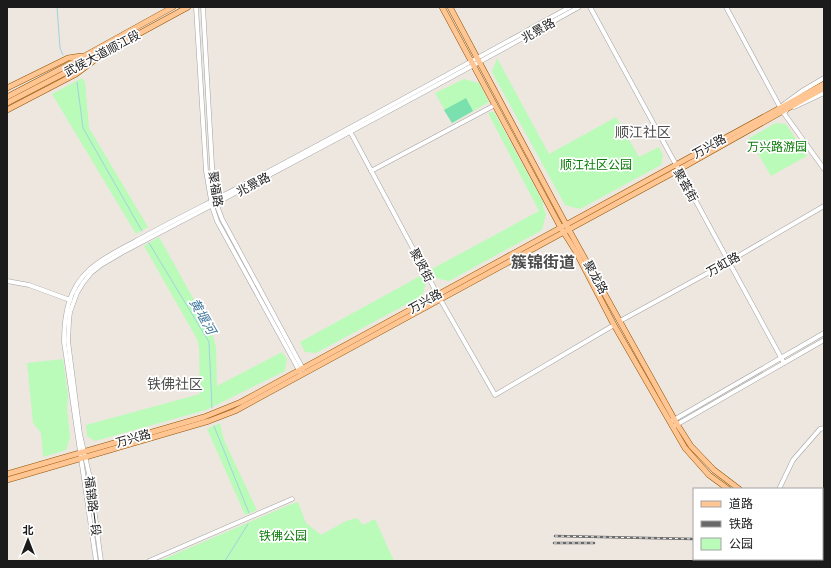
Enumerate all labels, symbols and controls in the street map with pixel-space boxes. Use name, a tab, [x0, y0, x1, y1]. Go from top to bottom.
street label: 兆景路	[519, 15, 557, 45]
street label: 武侯大道顺江段	[61, 27, 143, 79]
district label: 顺江社区	[615, 123, 671, 141]
street label: 万兴路	[690, 131, 728, 161]
park label: 万兴路游园	[747, 139, 807, 154]
park label: 顺江社区公园	[560, 157, 632, 172]
street label: 聚荟街	[671, 166, 701, 204]
street label: 兆景路	[234, 169, 272, 199]
street label: 聚福路	[206, 170, 226, 208]
street label: 聚贤街	[407, 246, 437, 284]
street label: 万虹路	[704, 249, 742, 279]
district label: 簇锦街道	[511, 252, 575, 272]
street label: 聚龙路	[581, 258, 611, 296]
street label: 万兴路	[406, 286, 444, 316]
water label: 黄堰河	[186, 295, 221, 339]
district label: 铁佛社区	[147, 375, 203, 393]
street label: 万兴路	[114, 426, 152, 450]
street label: 福锦路一段	[82, 475, 104, 537]
legend	[693, 488, 823, 560]
text: 道路	[729, 496, 753, 511]
text: 铁路	[729, 516, 753, 531]
north arrow	[8, 520, 48, 560]
text: 北	[23, 523, 34, 537]
park label: 铁佛公园	[259, 528, 307, 543]
text: 公园	[729, 536, 753, 551]

